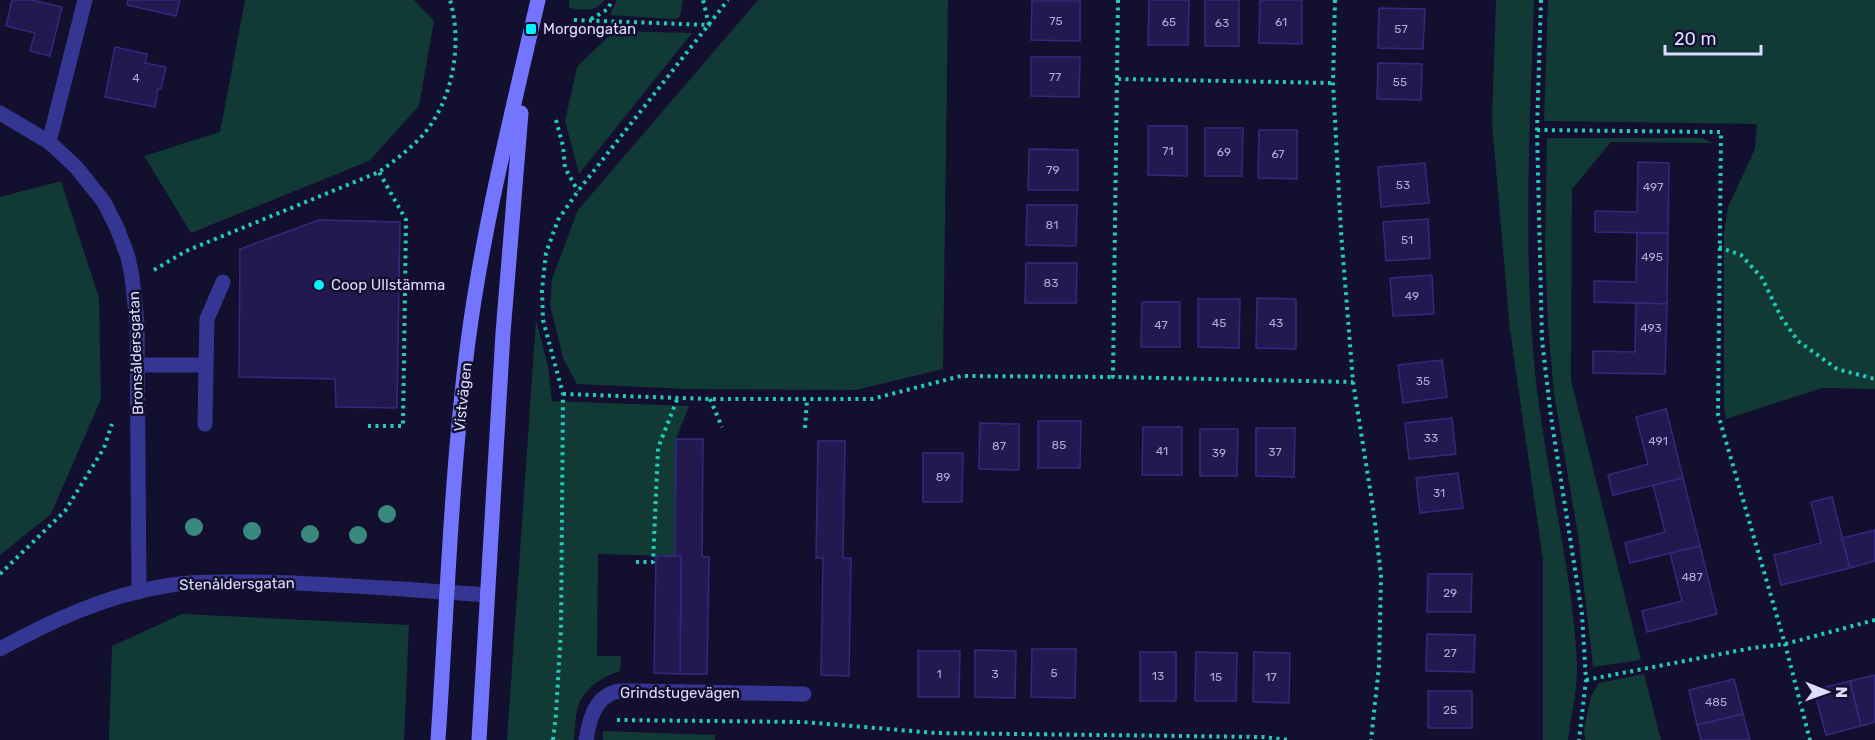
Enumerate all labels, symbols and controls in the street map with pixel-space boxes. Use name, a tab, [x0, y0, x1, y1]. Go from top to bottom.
house number: 75	[1049, 14, 1063, 28]
house number: 65	[1162, 15, 1176, 29]
house number: 61	[1275, 15, 1287, 29]
house number: 63	[1215, 16, 1229, 30]
scale bar	[1665, 18, 1761, 56]
place label: Morgongatan	[543, 20, 636, 38]
marker: Morgongatan	[524, 22, 538, 36]
house number: 57	[1394, 22, 1408, 36]
text: 20 m	[1674, 28, 1716, 50]
house number: 77	[1049, 70, 1061, 84]
house number: 4	[132, 71, 140, 85]
house number: 55	[1393, 75, 1407, 89]
house number: 71	[1162, 144, 1174, 158]
house number: 69	[1217, 145, 1231, 159]
house number: 67	[1271, 147, 1285, 161]
house number: 79	[1046, 163, 1060, 177]
house number: 53	[1396, 178, 1410, 192]
house number: 497	[1643, 180, 1663, 194]
house number: 81	[1046, 218, 1058, 232]
house number: 51	[1401, 233, 1413, 247]
house number: 495	[1641, 250, 1663, 264]
place label: Coop Ullstämma	[331, 276, 445, 294]
house number: 83	[1044, 276, 1058, 290]
marker: Coop Ullstämma	[312, 278, 326, 292]
house number: 49	[1405, 289, 1419, 303]
street label: Bronsåldersgatan	[125, 291, 147, 415]
house number: 45	[1212, 316, 1226, 330]
house number: 43	[1269, 316, 1283, 330]
house number: 47	[1154, 318, 1168, 332]
house number: 493	[1640, 321, 1662, 335]
street label: Vistvägen	[450, 361, 476, 433]
house number: 35	[1416, 374, 1430, 388]
house number: 33	[1424, 431, 1438, 445]
house number: 491	[1648, 434, 1668, 448]
house number: 85	[1052, 438, 1066, 452]
house number: 87	[992, 439, 1006, 453]
house number: 41	[1156, 444, 1168, 458]
house number: 37	[1268, 445, 1282, 459]
house number: 39	[1212, 446, 1226, 460]
house number: 89	[936, 470, 950, 484]
house number: 31	[1433, 486, 1445, 500]
house number: 487	[1681, 570, 1703, 584]
street label: Stenåldersgatan	[179, 574, 295, 594]
house number: 29	[1443, 586, 1457, 600]
house number: 27	[1443, 646, 1457, 660]
north arrow	[1797, 662, 1857, 722]
house number: 5	[1050, 666, 1058, 680]
house number: 1	[936, 667, 942, 681]
house number: 3	[991, 667, 999, 681]
house number: 13	[1152, 669, 1164, 683]
house number: 15	[1210, 670, 1222, 684]
house number: 17	[1265, 670, 1277, 684]
street label: Grindstugevägen	[620, 684, 740, 702]
text: N	[1832, 686, 1851, 698]
house number: 485	[1705, 695, 1727, 709]
house number: 25	[1443, 703, 1457, 717]

